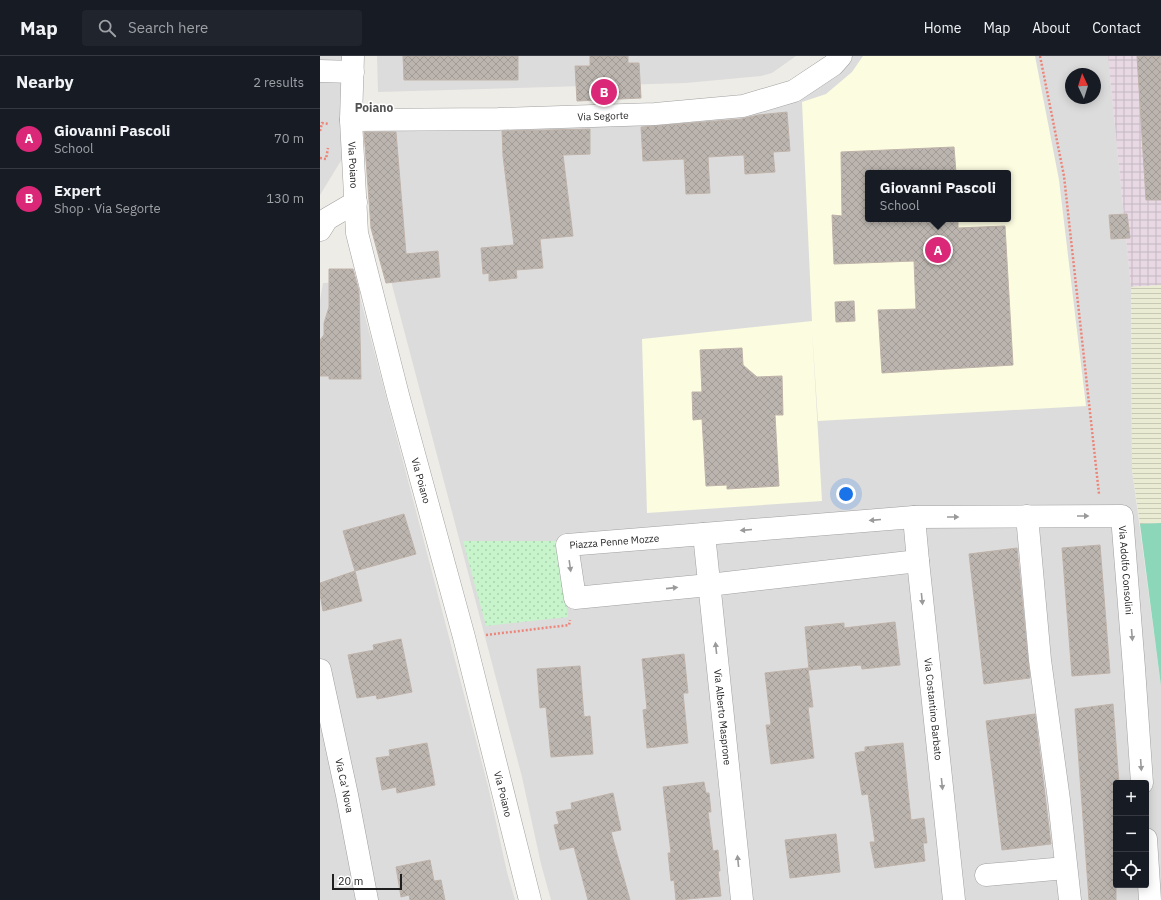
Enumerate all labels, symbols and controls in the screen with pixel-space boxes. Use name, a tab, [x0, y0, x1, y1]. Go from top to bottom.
search box	[82, 10, 362, 46]
text: Map	[20, 16, 58, 40]
icon: search	[96, 17, 118, 39]
text: Search here	[128, 18, 208, 37]
text: Home	[924, 19, 961, 37]
text: Map	[983, 19, 1010, 37]
text: About	[1032, 19, 1070, 37]
text: Contact	[1092, 19, 1141, 37]
north arrow	[1065, 68, 1101, 104]
text: Nearby	[16, 71, 74, 93]
text: 2 results	[253, 74, 304, 91]
pin: B	[591, 77, 617, 107]
district label: Poiano	[355, 100, 394, 115]
street label: Via Segorte	[577, 109, 629, 123]
text: Giovanni Pascoli	[54, 121, 170, 140]
text: A	[25, 130, 33, 147]
text: 70 m	[274, 130, 304, 147]
text: School	[54, 140, 94, 157]
street label: Via Poiano	[345, 141, 361, 189]
popup	[865, 170, 1011, 222]
text: Giovanni Pascoli	[880, 178, 996, 197]
text: Expert	[54, 181, 101, 200]
text: B	[25, 190, 33, 207]
text: 130 m	[266, 190, 304, 207]
text: School	[880, 197, 919, 214]
text: Shop · Via Segorte	[54, 200, 161, 217]
pin: A	[925, 235, 951, 265]
street label: Via Poiano	[408, 456, 433, 505]
your location	[836, 484, 856, 504]
one-way arrow	[1077, 513, 1090, 519]
one-way arrow	[947, 514, 960, 520]
one-way arrow	[869, 517, 882, 523]
street label: Via Adolfo Consolini	[1116, 525, 1136, 615]
one-way arrow	[740, 527, 752, 534]
street label: Piazza Penne Mozze	[569, 532, 660, 552]
one-way arrow	[567, 560, 573, 572]
one-way arrow	[666, 585, 678, 592]
one-way arrow	[919, 593, 925, 605]
one-way arrow	[1128, 629, 1135, 641]
one-way arrow	[713, 642, 719, 654]
street label: Via Costantino Barbato	[921, 657, 945, 761]
street label: Via Alberto Masprone	[711, 668, 734, 766]
street label: Via Ca' Nova	[332, 757, 356, 814]
one-way arrow	[1138, 759, 1144, 772]
street label: Via Poiano	[491, 770, 515, 819]
one-way arrow	[938, 778, 945, 790]
map controls	[1113, 780, 1149, 888]
button: +	[1113, 780, 1149, 816]
button: −	[1113, 816, 1149, 852]
button: locate	[1113, 852, 1149, 888]
one-way arrow	[735, 855, 741, 867]
scale bar	[332, 872, 402, 891]
text: 20 m	[338, 874, 363, 888]

